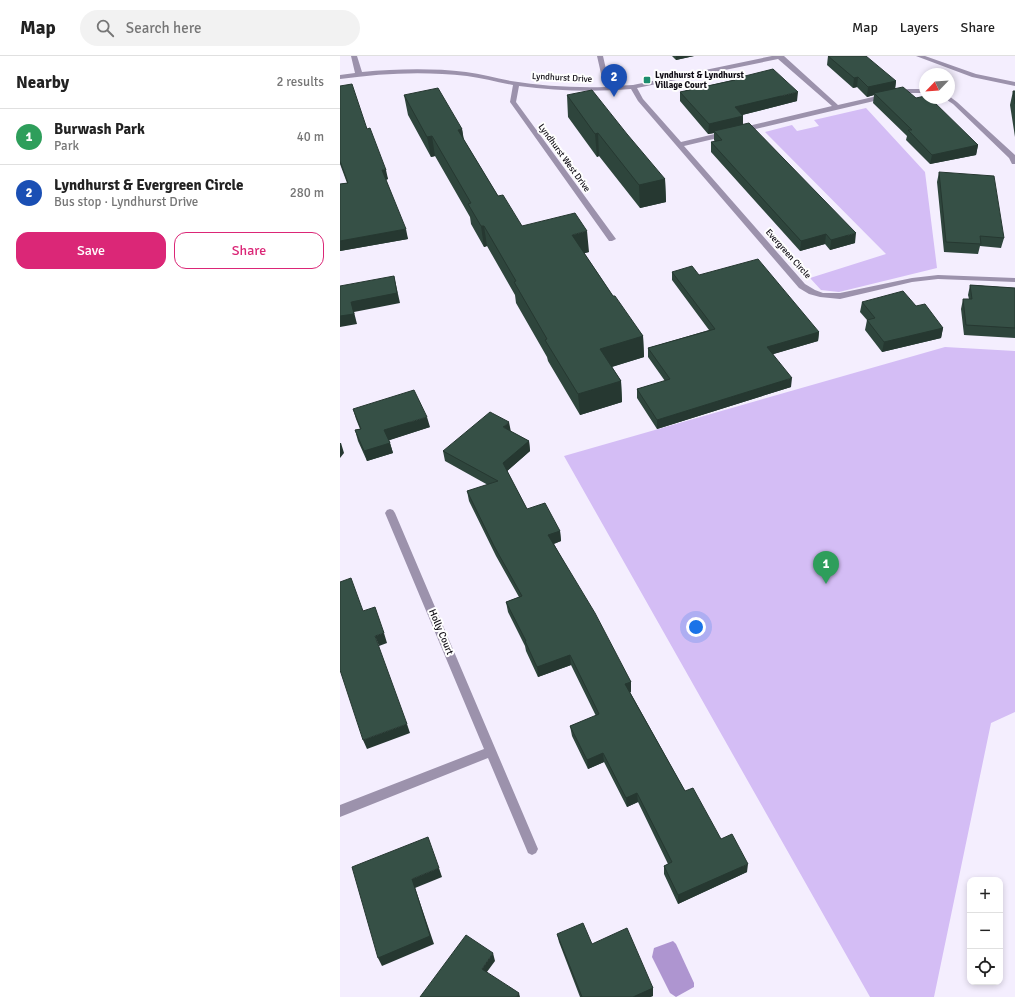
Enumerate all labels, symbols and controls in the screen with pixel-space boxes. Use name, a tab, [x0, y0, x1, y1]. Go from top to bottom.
search box	[80, 10, 360, 46]
text: Map	[20, 16, 56, 40]
icon: search	[94, 17, 116, 39]
text: Search here	[126, 19, 201, 37]
text: Map	[852, 19, 878, 36]
text: Layers	[900, 19, 939, 36]
text: Share	[961, 19, 995, 36]
pin: 2	[601, 64, 627, 97]
north arrow	[919, 68, 955, 104]
place label: Lyndhurst & Lyndhurst Village Court	[655, 70, 744, 91]
street label: Lyndhurst Drive	[532, 71, 593, 85]
text: Nearby	[16, 72, 69, 93]
text: 2 results	[276, 74, 324, 90]
marker: Lyndhurst & Lyndhurst Village Court	[642, 75, 652, 85]
text: Burwash Park	[54, 120, 145, 138]
street label: Lyndhurst West Drive	[536, 122, 593, 195]
text: 1	[25, 129, 33, 145]
text: 40 m	[297, 129, 324, 145]
text: Park	[54, 138, 79, 154]
text: Lyndhurst & Evergreen Circle	[54, 176, 244, 194]
text: 2	[25, 185, 33, 201]
text: 280 m	[290, 185, 324, 201]
text: Bus stop · Lyndhurst Drive	[54, 194, 198, 210]
street label: Evergreen Circle	[763, 227, 813, 281]
button: Save	[16, 232, 166, 269]
button: Share	[174, 232, 324, 269]
pin: 1	[813, 551, 839, 584]
street label: Holly Court	[426, 607, 456, 657]
your location	[686, 617, 706, 637]
map controls	[967, 877, 1003, 985]
button: +	[967, 877, 1003, 913]
button: −	[967, 913, 1003, 949]
button: locate	[967, 949, 1003, 985]

